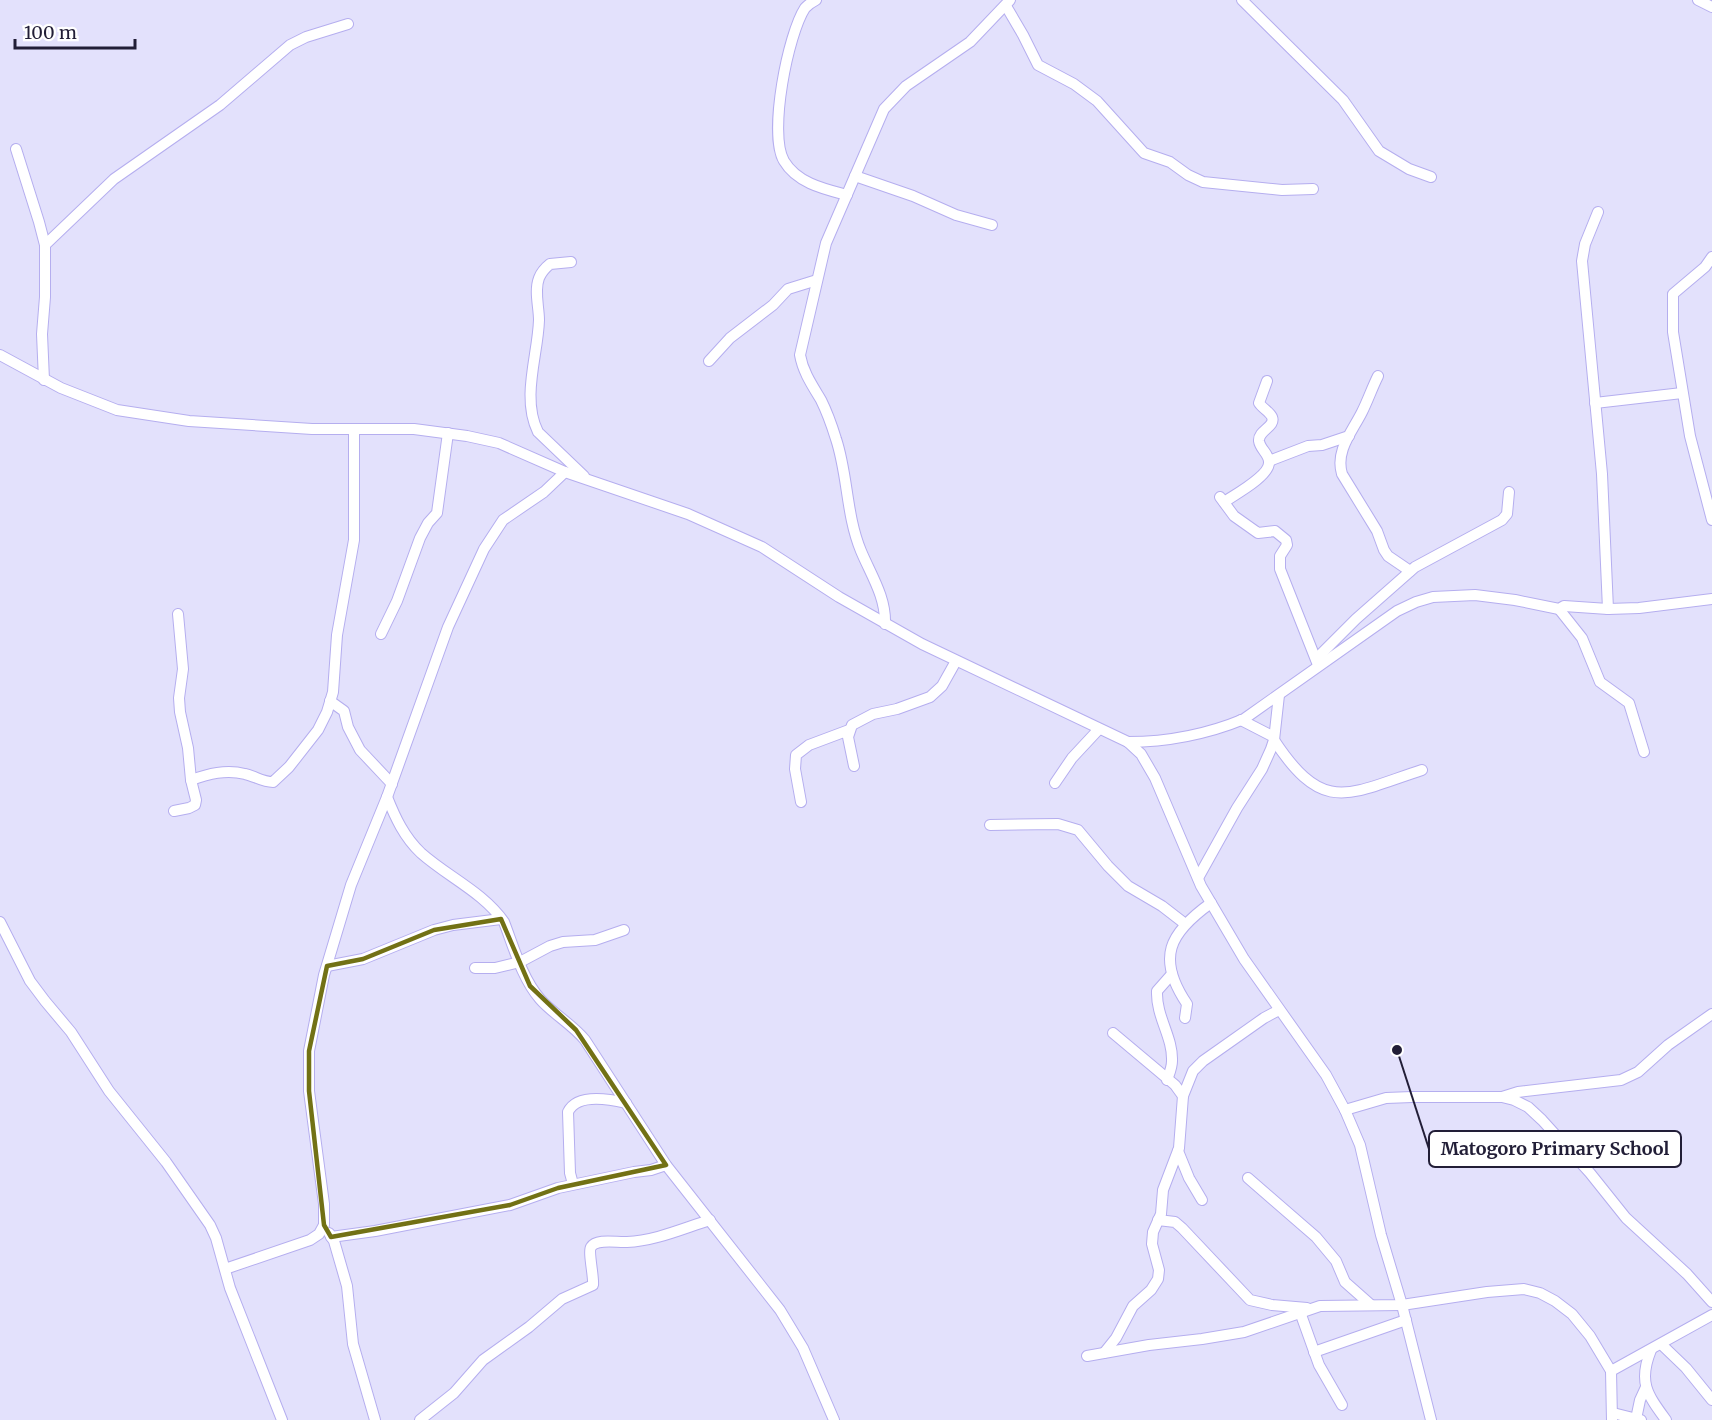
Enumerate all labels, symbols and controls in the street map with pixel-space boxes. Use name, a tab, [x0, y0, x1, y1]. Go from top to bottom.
scale bar	[15, 12, 135, 50]
text: 100 m	[24, 21, 77, 44]
callout: Matogoro Primary School	[1429, 1131, 1681, 1167]
text: Matogoro Primary School	[1441, 1137, 1669, 1160]

